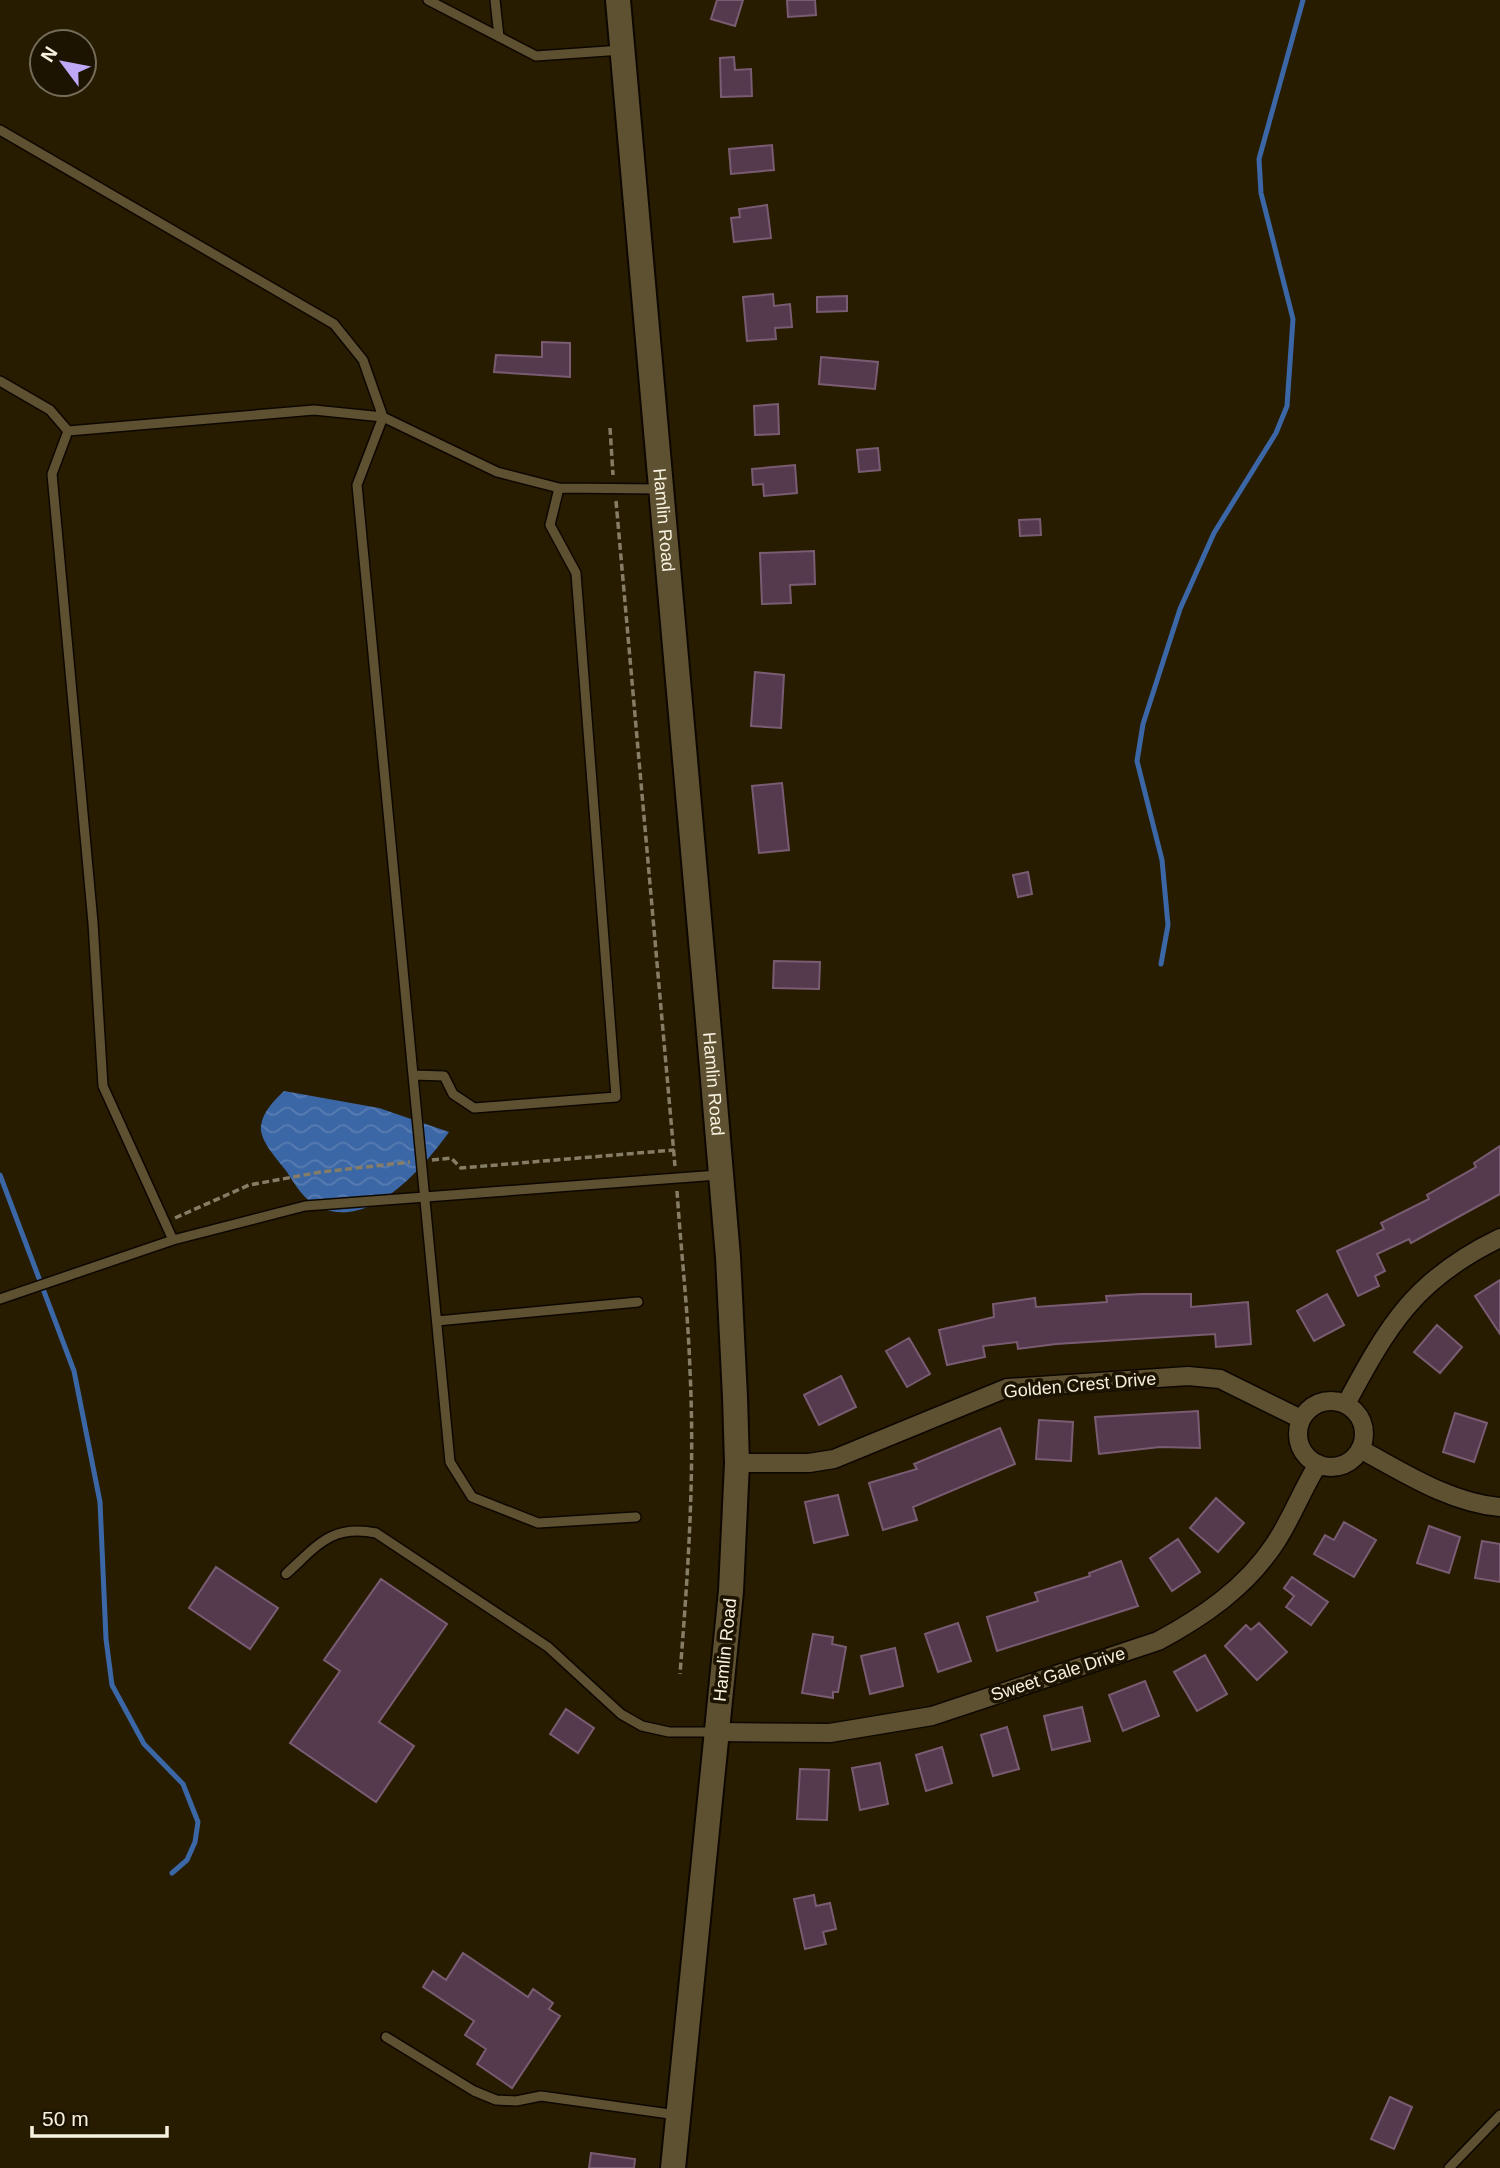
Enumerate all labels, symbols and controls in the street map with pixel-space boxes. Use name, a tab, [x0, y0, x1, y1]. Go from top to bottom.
north arrow	[28, 28, 98, 98]
text: N	[36, 43, 62, 66]
street label: Hamlin Road	[649, 467, 678, 573]
street label: Hamlin Road	[699, 1031, 728, 1137]
street label: Golden Crest Drive	[1003, 1368, 1157, 1402]
street label: Hamlin Road	[710, 1597, 740, 1703]
street label: Sweet Gale Drive	[988, 1643, 1128, 1705]
scale bar	[32, 2094, 166, 2138]
text: 50 m	[42, 2107, 89, 2130]

